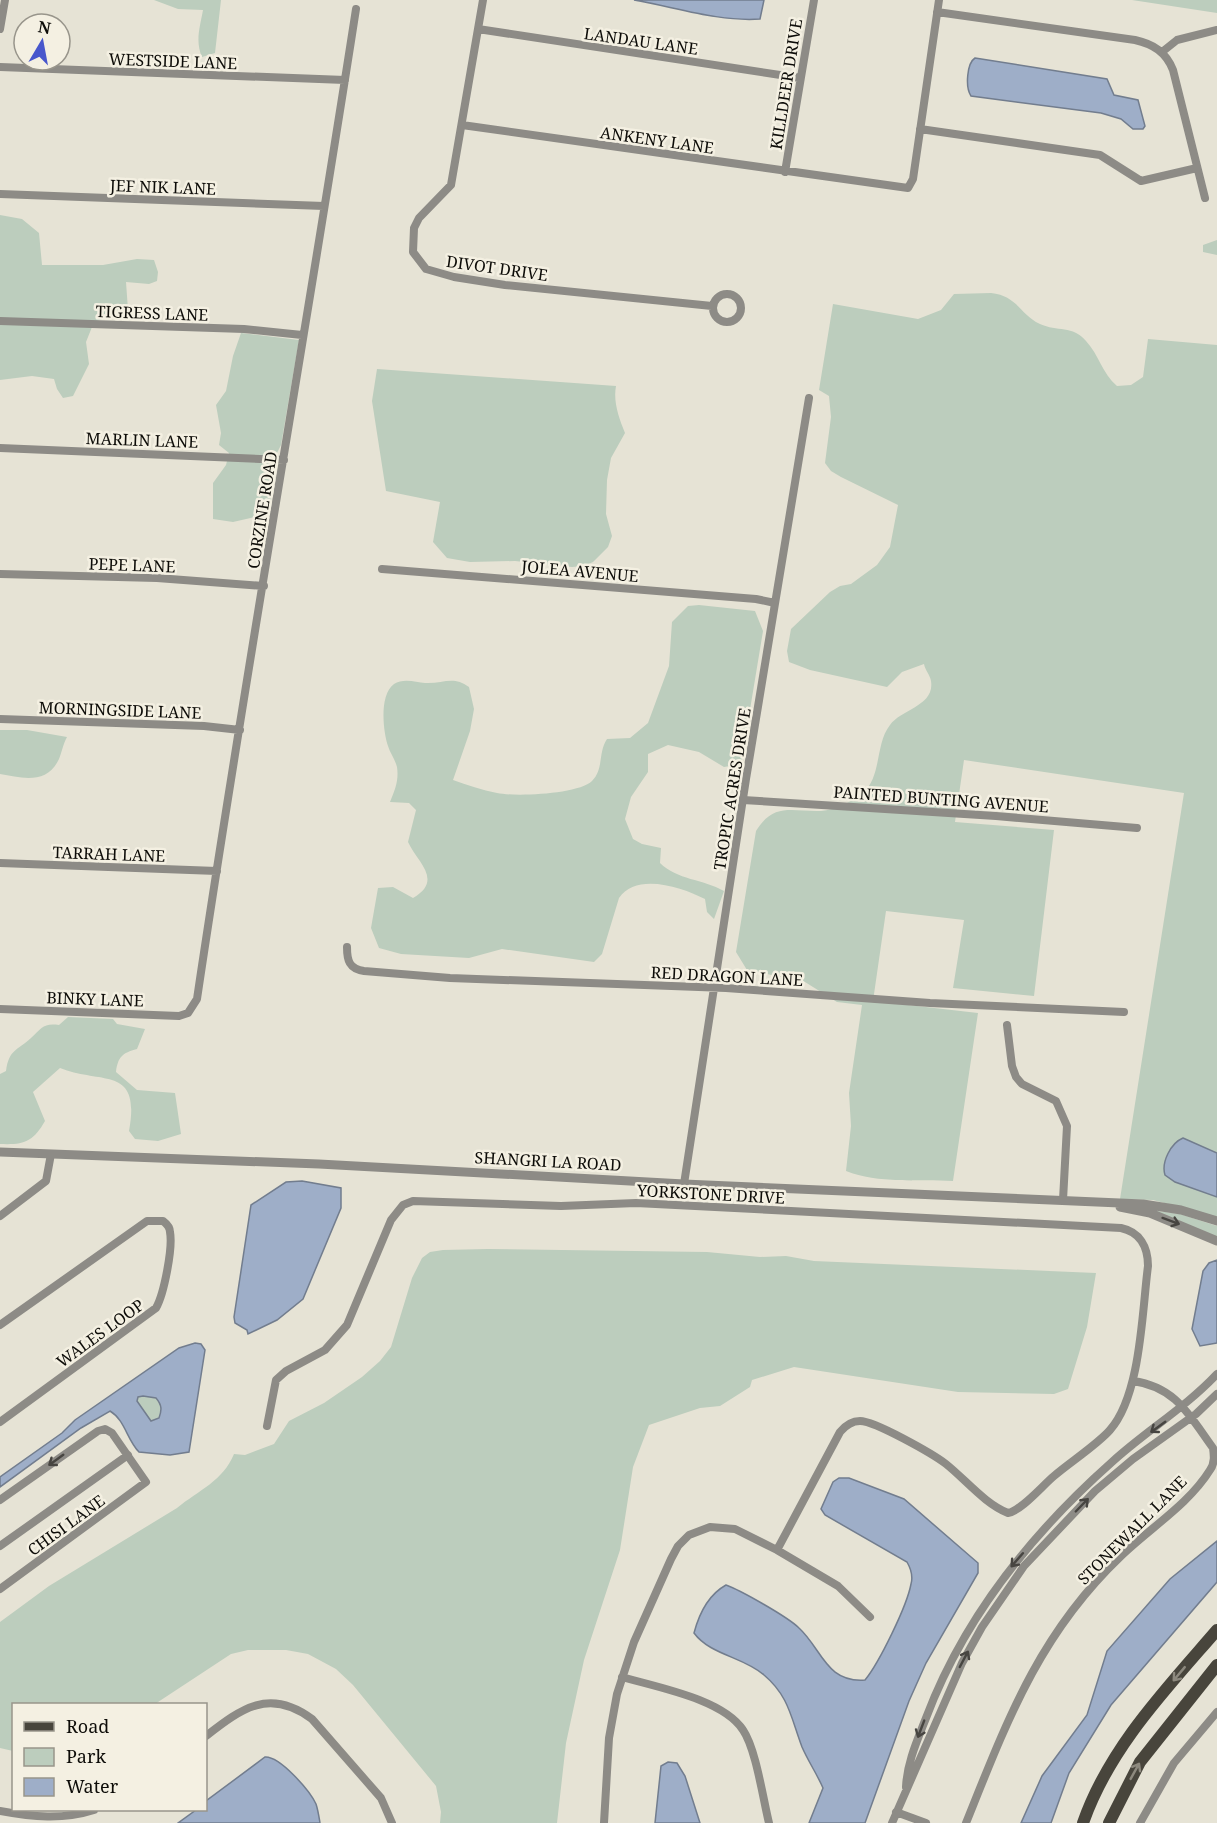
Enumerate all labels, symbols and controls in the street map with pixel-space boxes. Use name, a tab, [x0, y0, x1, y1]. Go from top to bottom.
north arrow	[12, 12, 72, 72]
text: N	[36, 15, 53, 39]
street label: KILLDEER DRIVE	[765, 17, 807, 151]
street label: LANDAU LANE	[583, 22, 699, 60]
street label: WESTSIDE LANE	[108, 48, 238, 74]
street label: ANKENY LANE	[599, 121, 715, 159]
street label: JEF NIK LANE	[109, 174, 216, 200]
street label: DIVOT DRIVE	[445, 250, 549, 286]
street label: TIGRESS LANE	[95, 300, 209, 326]
street label: MARLIN LANE	[85, 427, 199, 453]
street label: CORZINE ROAD	[242, 450, 282, 570]
street label: PEPE LANE	[88, 552, 176, 578]
street label: JOLEA AVENUE	[520, 555, 639, 587]
street label: MORNINGSIDE LANE	[38, 696, 202, 724]
street label: TROPIC ACRES DRIVE	[708, 706, 756, 872]
street label: PAINTED BUNTING AVENUE	[833, 780, 1049, 818]
street label: TARRAH LANE	[52, 841, 166, 867]
street label: RED DRAGON LANE	[650, 961, 804, 991]
street label: BINKY LANE	[46, 986, 144, 1012]
street label: SHANGRI LA ROAD	[474, 1146, 622, 1176]
street label: YORKSTONE DRIVE	[636, 1179, 785, 1209]
one-way arrow	[1161, 1216, 1180, 1227]
street label: WALES LOOP	[52, 1294, 148, 1372]
one-way arrow	[1150, 1421, 1166, 1433]
one-way arrow	[49, 1454, 65, 1466]
street label: STONEWALL LANE	[1073, 1471, 1191, 1589]
street label: CHISI LANE	[23, 1489, 109, 1561]
one-way arrow	[1074, 1497, 1089, 1512]
one-way arrow	[1010, 1552, 1024, 1567]
one-way arrow	[959, 1651, 971, 1669]
one-way arrow	[1172, 1666, 1186, 1681]
legend	[12, 1703, 207, 1811]
text: Road	[66, 1714, 109, 1738]
one-way arrow	[915, 1719, 926, 1738]
text: Park	[66, 1744, 106, 1768]
one-way arrow	[1129, 1763, 1141, 1780]
text: Water	[66, 1774, 119, 1798]

